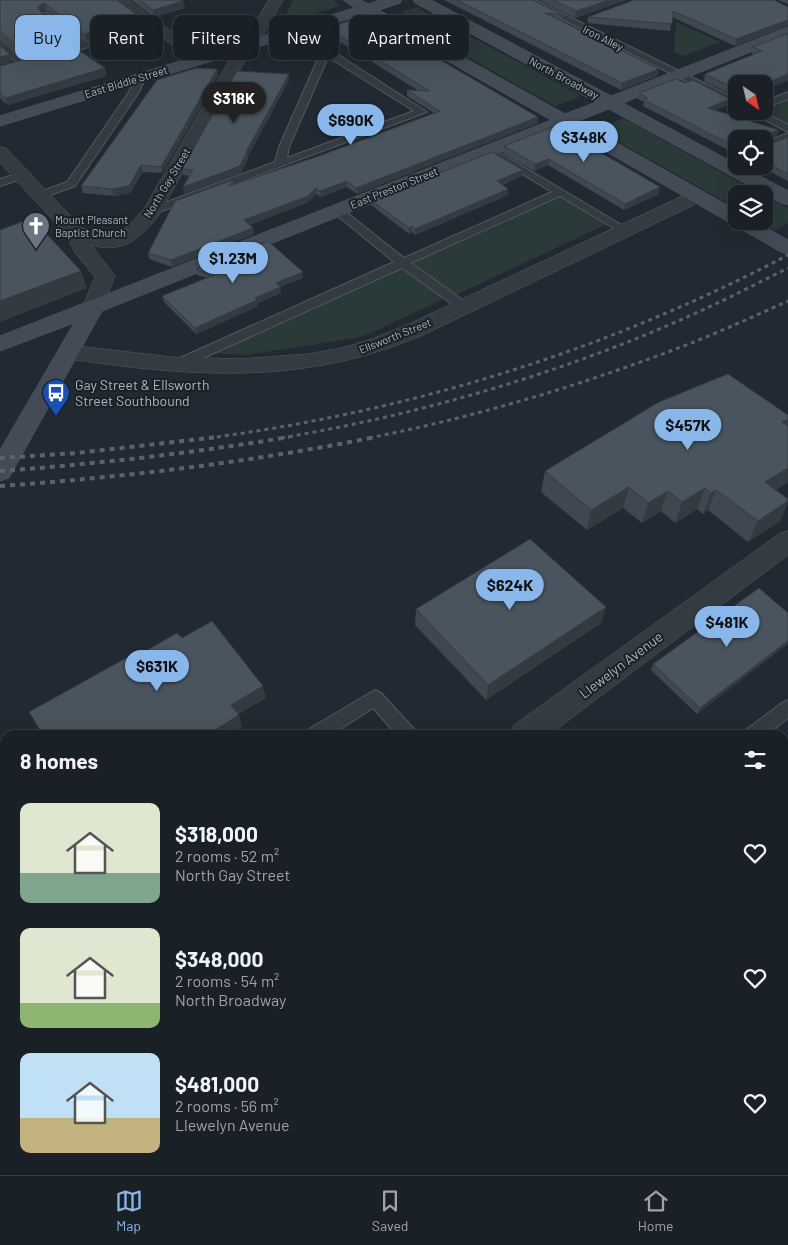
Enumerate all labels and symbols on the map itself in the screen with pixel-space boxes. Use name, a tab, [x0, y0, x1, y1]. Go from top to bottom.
street label: Iron Alley	[581, 22, 626, 53]
street label: North Broadway	[527, 54, 601, 101]
street label: East Biddle Street	[83, 63, 169, 100]
north arrow	[728, 75, 772, 120]
pin: $318K	[199, 82, 269, 124]
pin: $690K	[316, 104, 386, 146]
pin: $348K	[549, 120, 619, 163]
street label: North Gay Street	[141, 145, 193, 220]
street label: East Preston Street	[348, 164, 439, 211]
church icon: Mount Pleasant Baptist Church	[21, 211, 51, 250]
place label: Mount Pleasant Baptist Church	[55, 213, 128, 239]
pin: $1.23M	[192, 242, 274, 284]
street label: Ellsworth Street	[357, 315, 433, 356]
place label: Gay Street & Ellsworth Street Southbound	[75, 376, 209, 409]
bus stop icon: Gay Street & Ellsworth Street Southbound	[41, 378, 71, 417]
pin: $457K	[653, 408, 723, 451]
pin: $624K	[475, 568, 545, 611]
pin: $481K	[692, 606, 762, 648]
street label: Llewelyn Avenue	[576, 628, 666, 702]
pin: $631K	[122, 650, 192, 692]

